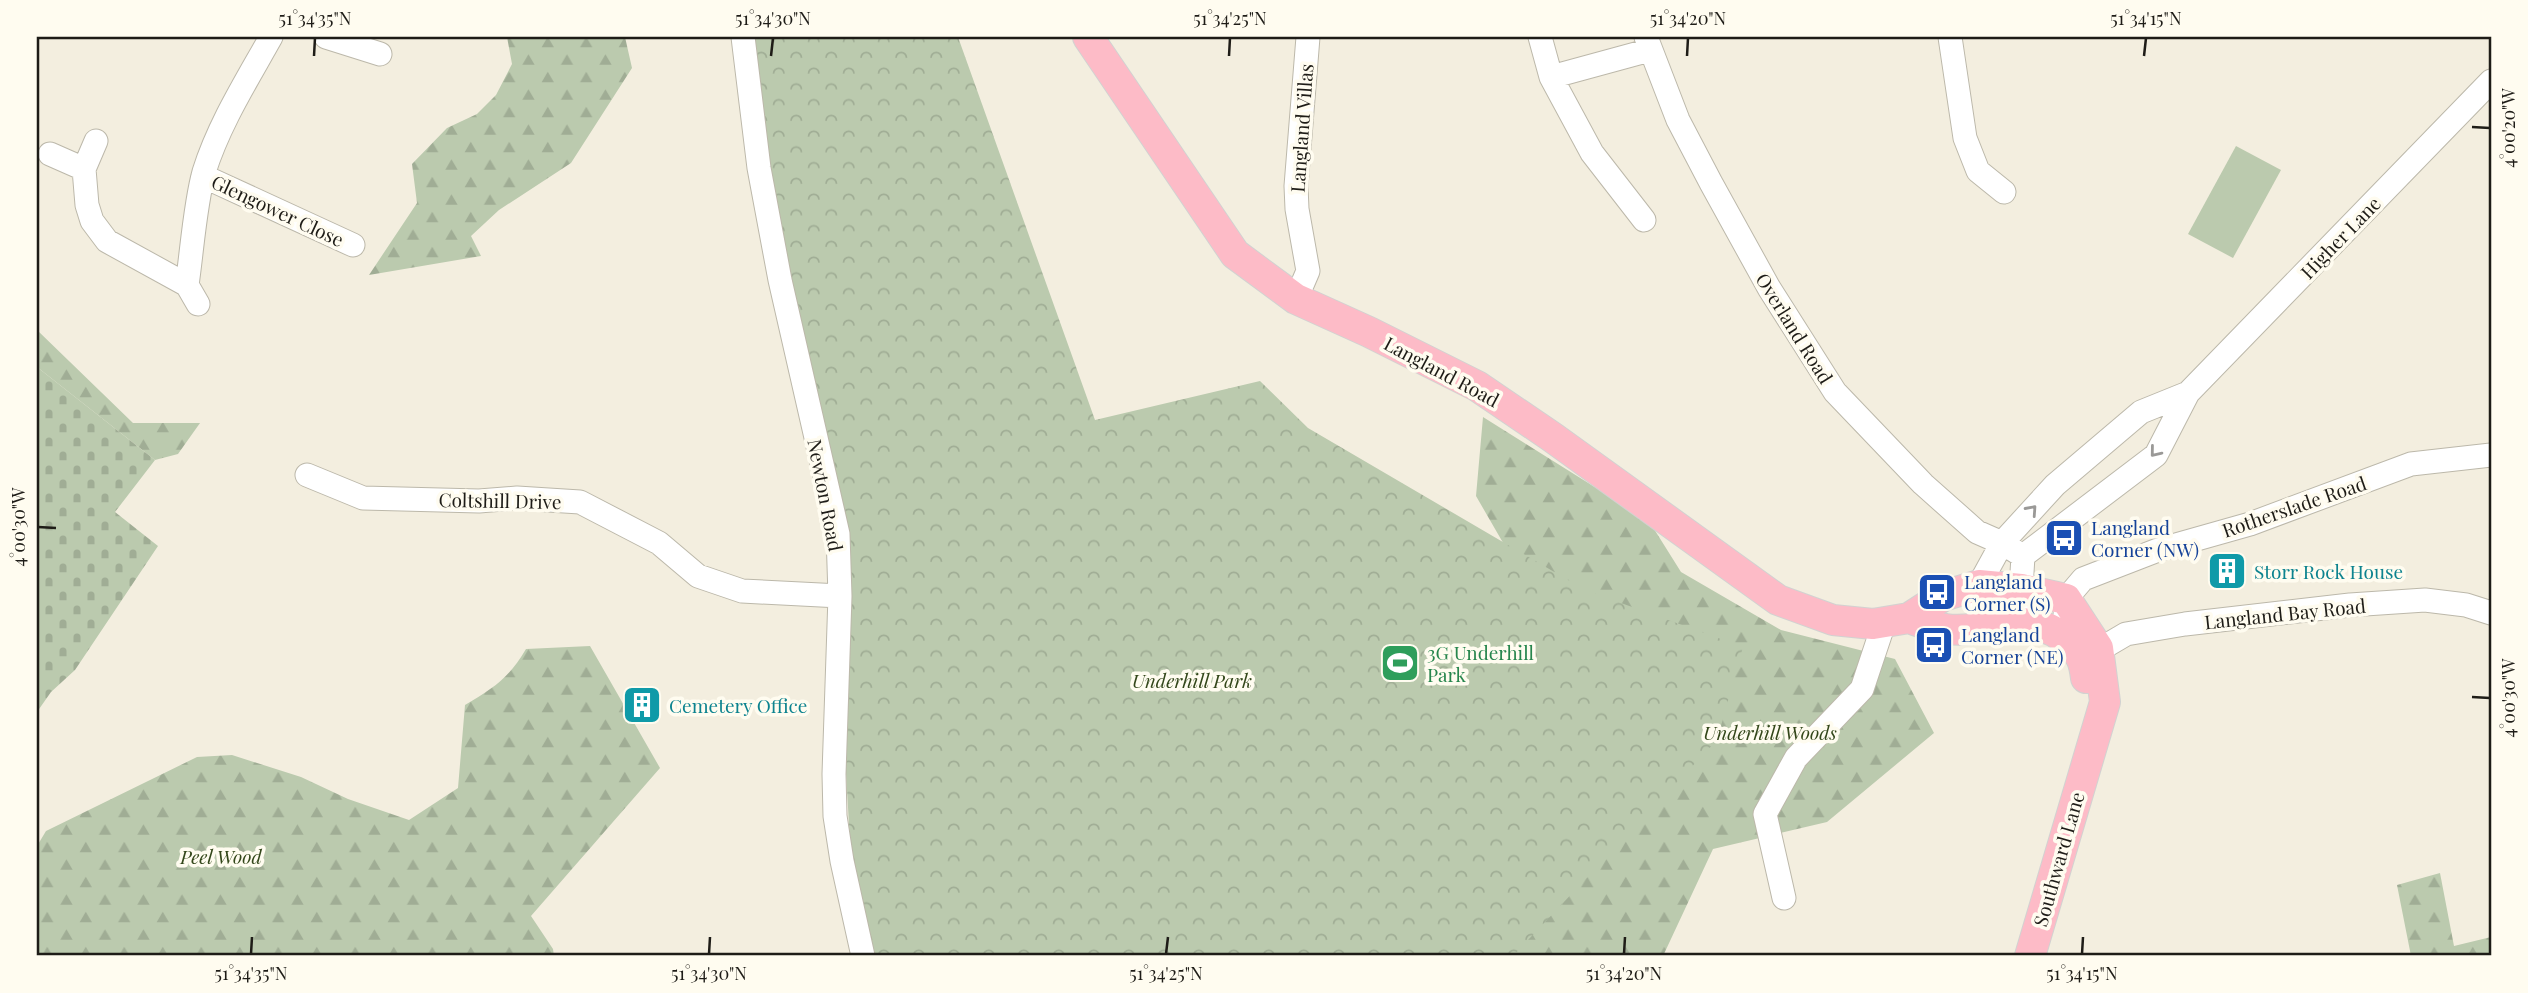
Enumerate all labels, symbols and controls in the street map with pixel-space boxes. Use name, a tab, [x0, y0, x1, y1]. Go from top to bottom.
text: 51°34'35"N	[278, 6, 352, 30]
text: 51°34'30"N	[735, 6, 811, 30]
text: 51°34'25"N	[1193, 6, 1267, 30]
text: 51°34'20"N	[1650, 6, 1727, 30]
text: 51°34'15"N	[2110, 6, 2182, 30]
street label: Langland Villas	[1284, 63, 1318, 193]
text: 4°00'20"W	[2496, 88, 2520, 168]
street label: Glengower Close	[208, 168, 348, 252]
street label: Higher Lane	[2294, 190, 2386, 284]
street label: Overland Road	[1751, 268, 1839, 388]
street label: Langland Road	[1380, 330, 1504, 412]
street label: Newton Road	[802, 437, 850, 553]
one-way arrow	[2150, 444, 2163, 456]
street label: Rotherslade Road	[2219, 469, 2369, 543]
street label: Coltshill Drive	[438, 486, 562, 514]
text: 4°00'30"W	[6, 487, 30, 566]
one-way arrow	[2024, 505, 2036, 518]
place label: Langland Corner (NW)	[2091, 514, 2199, 562]
bus stop icon: Langland Corner (NW)	[2043, 517, 2085, 559]
building icon: Storr Rock House	[2206, 550, 2248, 592]
place label: Storr Rock House	[2254, 558, 2403, 584]
place label: Langland Corner (S)	[1964, 568, 2051, 616]
bus stop icon: Langland Corner (S)	[1916, 571, 1958, 613]
street label: Langland Bay Road	[2203, 592, 2367, 634]
place label: Langland Corner (NE)	[1961, 621, 2063, 669]
bus stop icon: Langland Corner (NE)	[1913, 624, 1955, 666]
place label: 3G Underhill Park	[1427, 639, 1535, 687]
sports icon: 3G Underhill Park	[1379, 642, 1421, 684]
text: 4°00'30"W	[2496, 658, 2520, 737]
park label: Underhill Park	[1132, 667, 1252, 693]
building icon: Cemetery Office	[621, 684, 663, 726]
place label: Cemetery Office	[669, 692, 807, 718]
park label: Underhill Woods	[1703, 719, 1837, 745]
street label: Southward Lane	[2026, 789, 2090, 929]
park label: Peel Wood	[179, 843, 263, 869]
text: 51°34'35"N	[214, 961, 288, 985]
text: 51°34'30"N	[671, 961, 747, 985]
text: 51°34'25"N	[1129, 961, 1203, 985]
text: 51°34'20"N	[1586, 961, 1663, 985]
text: 51°34'15"N	[2046, 961, 2118, 985]

